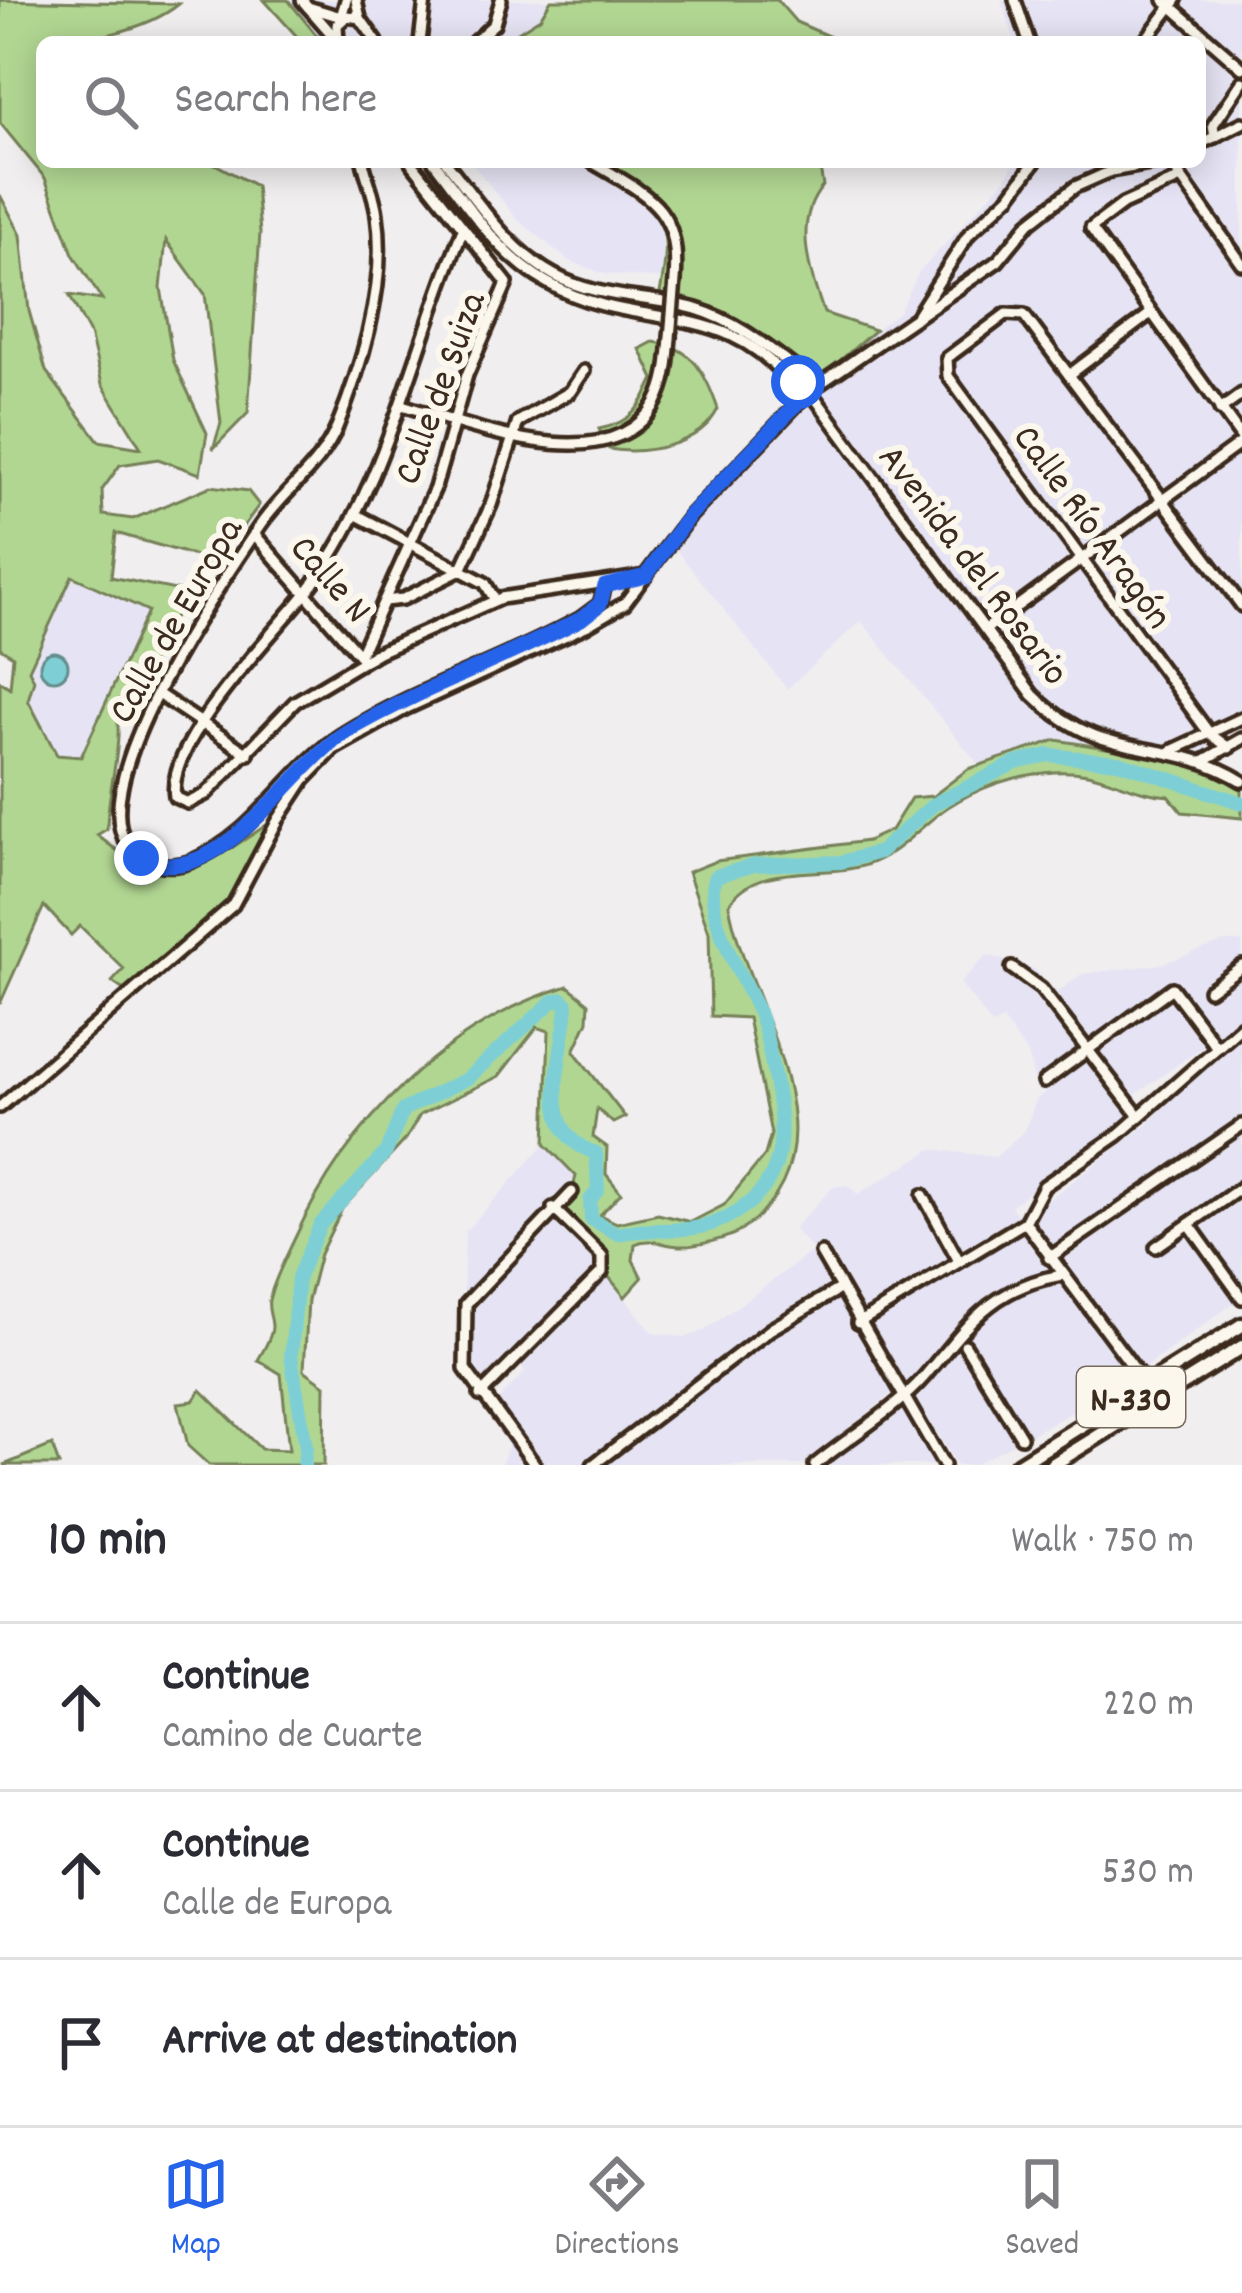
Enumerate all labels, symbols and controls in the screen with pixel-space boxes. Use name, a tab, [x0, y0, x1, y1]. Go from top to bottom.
search box	[36, 36, 1206, 168]
icon: search	[78, 69, 144, 135]
text: Search here	[174, 70, 377, 134]
street label: Calle de Suiza	[383, 285, 504, 493]
route start	[771, 355, 825, 409]
street label: Calle Río Aragón	[997, 415, 1183, 643]
street label: Avenida del Rosario	[862, 435, 1080, 699]
street label: Calle de Europa	[98, 509, 260, 735]
street label: Calle N	[274, 525, 382, 638]
route end	[114, 831, 168, 885]
road number: N-330	[1077, 1367, 1185, 1427]
text: 10 min	[48, 1507, 167, 1579]
text: Walk · 750 m	[1011, 1516, 1194, 1571]
text: Continue	[162, 1647, 310, 1711]
icon: ahead	[48, 1674, 114, 1740]
text: 220 m	[1103, 1679, 1194, 1734]
text: Camino de Cuarte	[162, 1711, 423, 1766]
text: Continue	[162, 1815, 310, 1879]
icon: ahead	[48, 1842, 114, 1908]
text: 530 m	[1102, 1847, 1194, 1902]
text: Calle de Europa	[162, 1879, 391, 1934]
icon: arrive	[48, 2010, 114, 2076]
text: Arrive at destination	[162, 2011, 517, 2075]
tab: Map	[163, 2151, 229, 2270]
tab: Directions	[555, 2151, 680, 2270]
tab: Saved	[1005, 2151, 1079, 2270]

